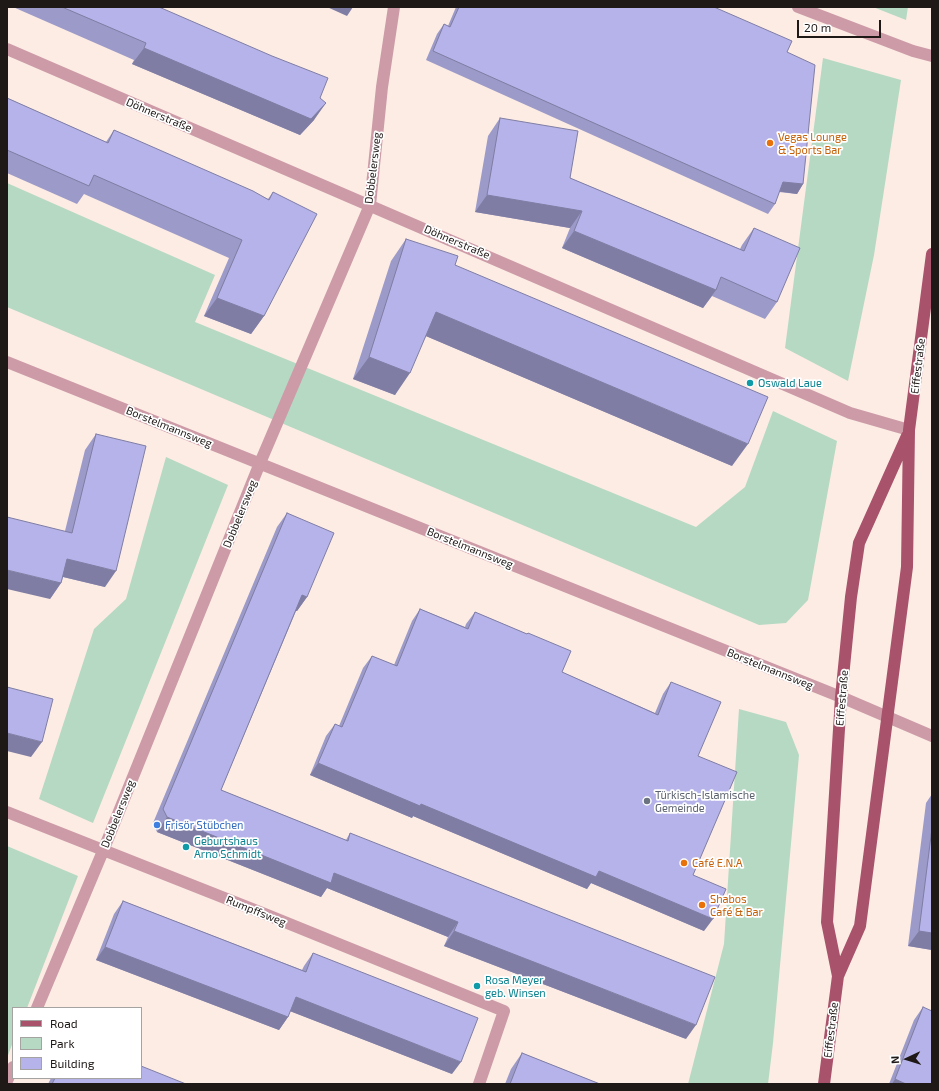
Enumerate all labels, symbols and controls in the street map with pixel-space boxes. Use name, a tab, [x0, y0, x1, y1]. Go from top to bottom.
scale bar	[799, 12, 883, 38]
text: 20 m	[804, 20, 831, 34]
street label: Döhnerstraße	[124, 95, 194, 135]
place label: Vegas Lounge & Sports Bar	[778, 130, 847, 156]
street label: Dobbelersweg	[362, 131, 384, 205]
marker: Vegas Lounge & Sports Bar	[765, 138, 775, 148]
street label: Döhnerstraße	[422, 222, 492, 262]
street label: Eiffestraße	[908, 337, 928, 395]
place label: Oswald Laue	[758, 376, 822, 390]
marker: Oswald Laue	[745, 378, 755, 388]
street label: Borstelmannsweg	[124, 404, 214, 450]
street label: Dobbelersweg	[220, 478, 260, 550]
street label: Borstelmannsweg	[425, 525, 515, 571]
street label: Borstelmannsweg	[725, 646, 815, 692]
street label: Eiffestraße	[833, 669, 851, 727]
street label: Dobbelersweg	[98, 778, 138, 850]
place label: Türkisch-Islamische Gemeinde	[655, 788, 755, 814]
marker: Türkisch-Islamische Gemeinde	[642, 796, 652, 806]
place label: Frisör Stübchen	[165, 818, 243, 832]
marker: Frisör Stübchen	[152, 820, 162, 830]
place label: Geburtshaus Arno Schmidt	[194, 834, 261, 860]
marker: Geburtshaus Arno Schmidt	[181, 842, 191, 852]
place label: Café E.N.A	[692, 856, 743, 870]
marker: Café E.N.A	[679, 858, 689, 868]
place label: Shabos Café & Bar	[710, 892, 763, 918]
street label: Rumpffsweg	[224, 893, 288, 929]
marker: Shabos Café & Bar	[697, 900, 707, 910]
place label: Rosa Meyer geb. Winsen	[485, 973, 546, 999]
marker: Rosa Meyer geb. Winsen	[472, 981, 482, 991]
street label: Eiffestraße	[821, 1001, 841, 1059]
legend	[12, 1007, 142, 1079]
text: Road	[50, 1016, 78, 1030]
text: Park	[50, 1036, 75, 1050]
north arrow	[887, 1039, 927, 1079]
text: N	[888, 1055, 901, 1064]
text: Building	[50, 1056, 94, 1070]

